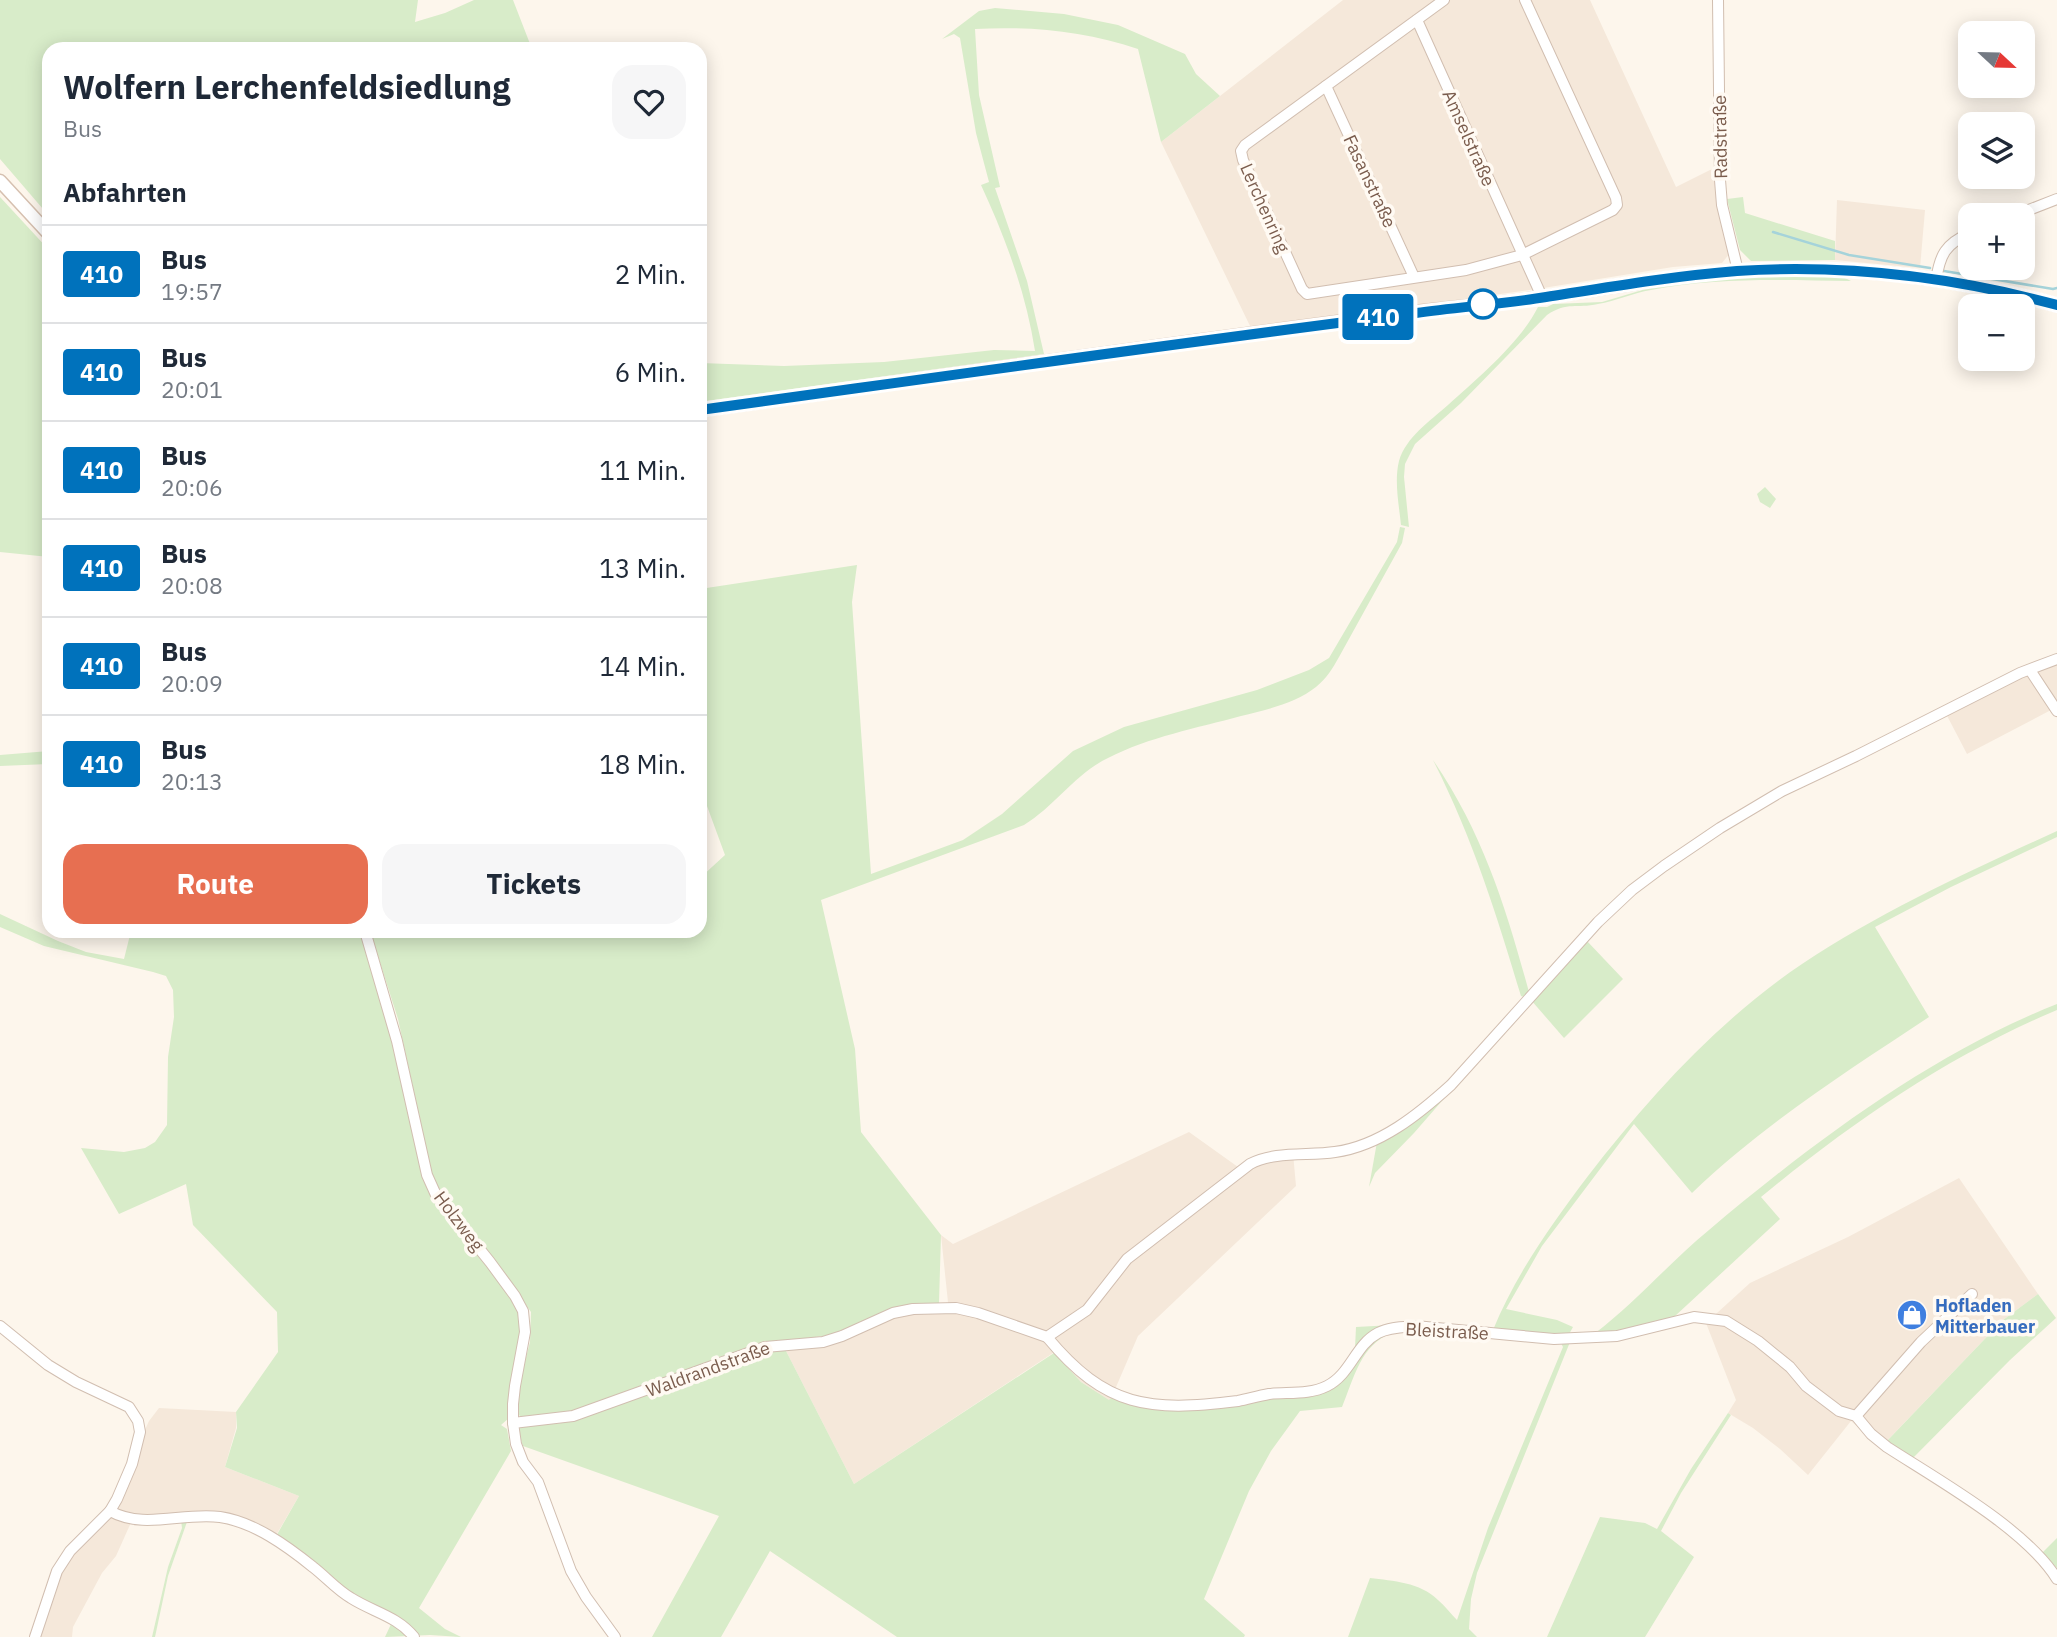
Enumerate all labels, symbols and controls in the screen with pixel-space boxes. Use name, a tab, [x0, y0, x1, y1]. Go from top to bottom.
north arrow	[1958, 21, 2035, 98]
map controls	[1958, 21, 2035, 371]
text: Wolfern Lerchenfeldsiedlung	[63, 65, 510, 108]
button: heart	[612, 65, 686, 139]
street label: Amselstraße	[1437, 86, 1501, 190]
street label: Radstraße	[1708, 95, 1732, 179]
button: layers	[1958, 112, 2035, 189]
text: Bus	[63, 113, 102, 143]
street label: Fasanstraße	[1338, 131, 1402, 231]
street label: Lerchenring	[1235, 160, 1295, 257]
text: Abfahrten	[63, 175, 187, 209]
button: +	[1958, 203, 2035, 280]
text: Bus	[161, 242, 207, 276]
text: 2 Min.	[615, 257, 686, 291]
text: 410	[80, 258, 123, 290]
text: 19:57	[161, 276, 223, 306]
unlabelled marker	[1468, 289, 1498, 319]
line badge: 410	[1338, 294, 1418, 340]
button: −	[1958, 294, 2035, 371]
text: 410	[1356, 301, 1400, 333]
text: Bus	[161, 340, 207, 374]
text: 6 Min.	[615, 355, 686, 389]
text: 410	[80, 356, 123, 388]
text: 20:01	[161, 374, 223, 404]
text: Bus	[161, 438, 207, 472]
text: 11 Min.	[599, 453, 686, 487]
text: 410	[80, 454, 123, 486]
text: 20:06	[161, 472, 223, 502]
text: Bus	[161, 536, 207, 570]
text: 13 Min.	[599, 551, 686, 585]
text: 410	[80, 552, 123, 584]
text: 20:08	[161, 570, 223, 600]
text: Bus	[161, 634, 207, 668]
text: 14 Min.	[599, 649, 686, 683]
text: 410	[80, 650, 123, 682]
text: 20:09	[161, 668, 223, 698]
text: Bus	[161, 732, 207, 766]
text: 18 Min.	[599, 747, 686, 781]
text: 410	[80, 748, 123, 780]
text: 20:13	[161, 766, 223, 796]
button: Route	[63, 844, 368, 924]
button: Tickets	[382, 844, 686, 924]
street label: Holzweg	[429, 1186, 489, 1256]
place label: Hofladen Mitterbauer	[1935, 1294, 2035, 1338]
shop icon: Hofladen Mitterbauer	[1895, 1298, 1929, 1332]
street label: Bleistraße	[1405, 1317, 1489, 1345]
street label: Waldrandstraße	[643, 1336, 773, 1402]

